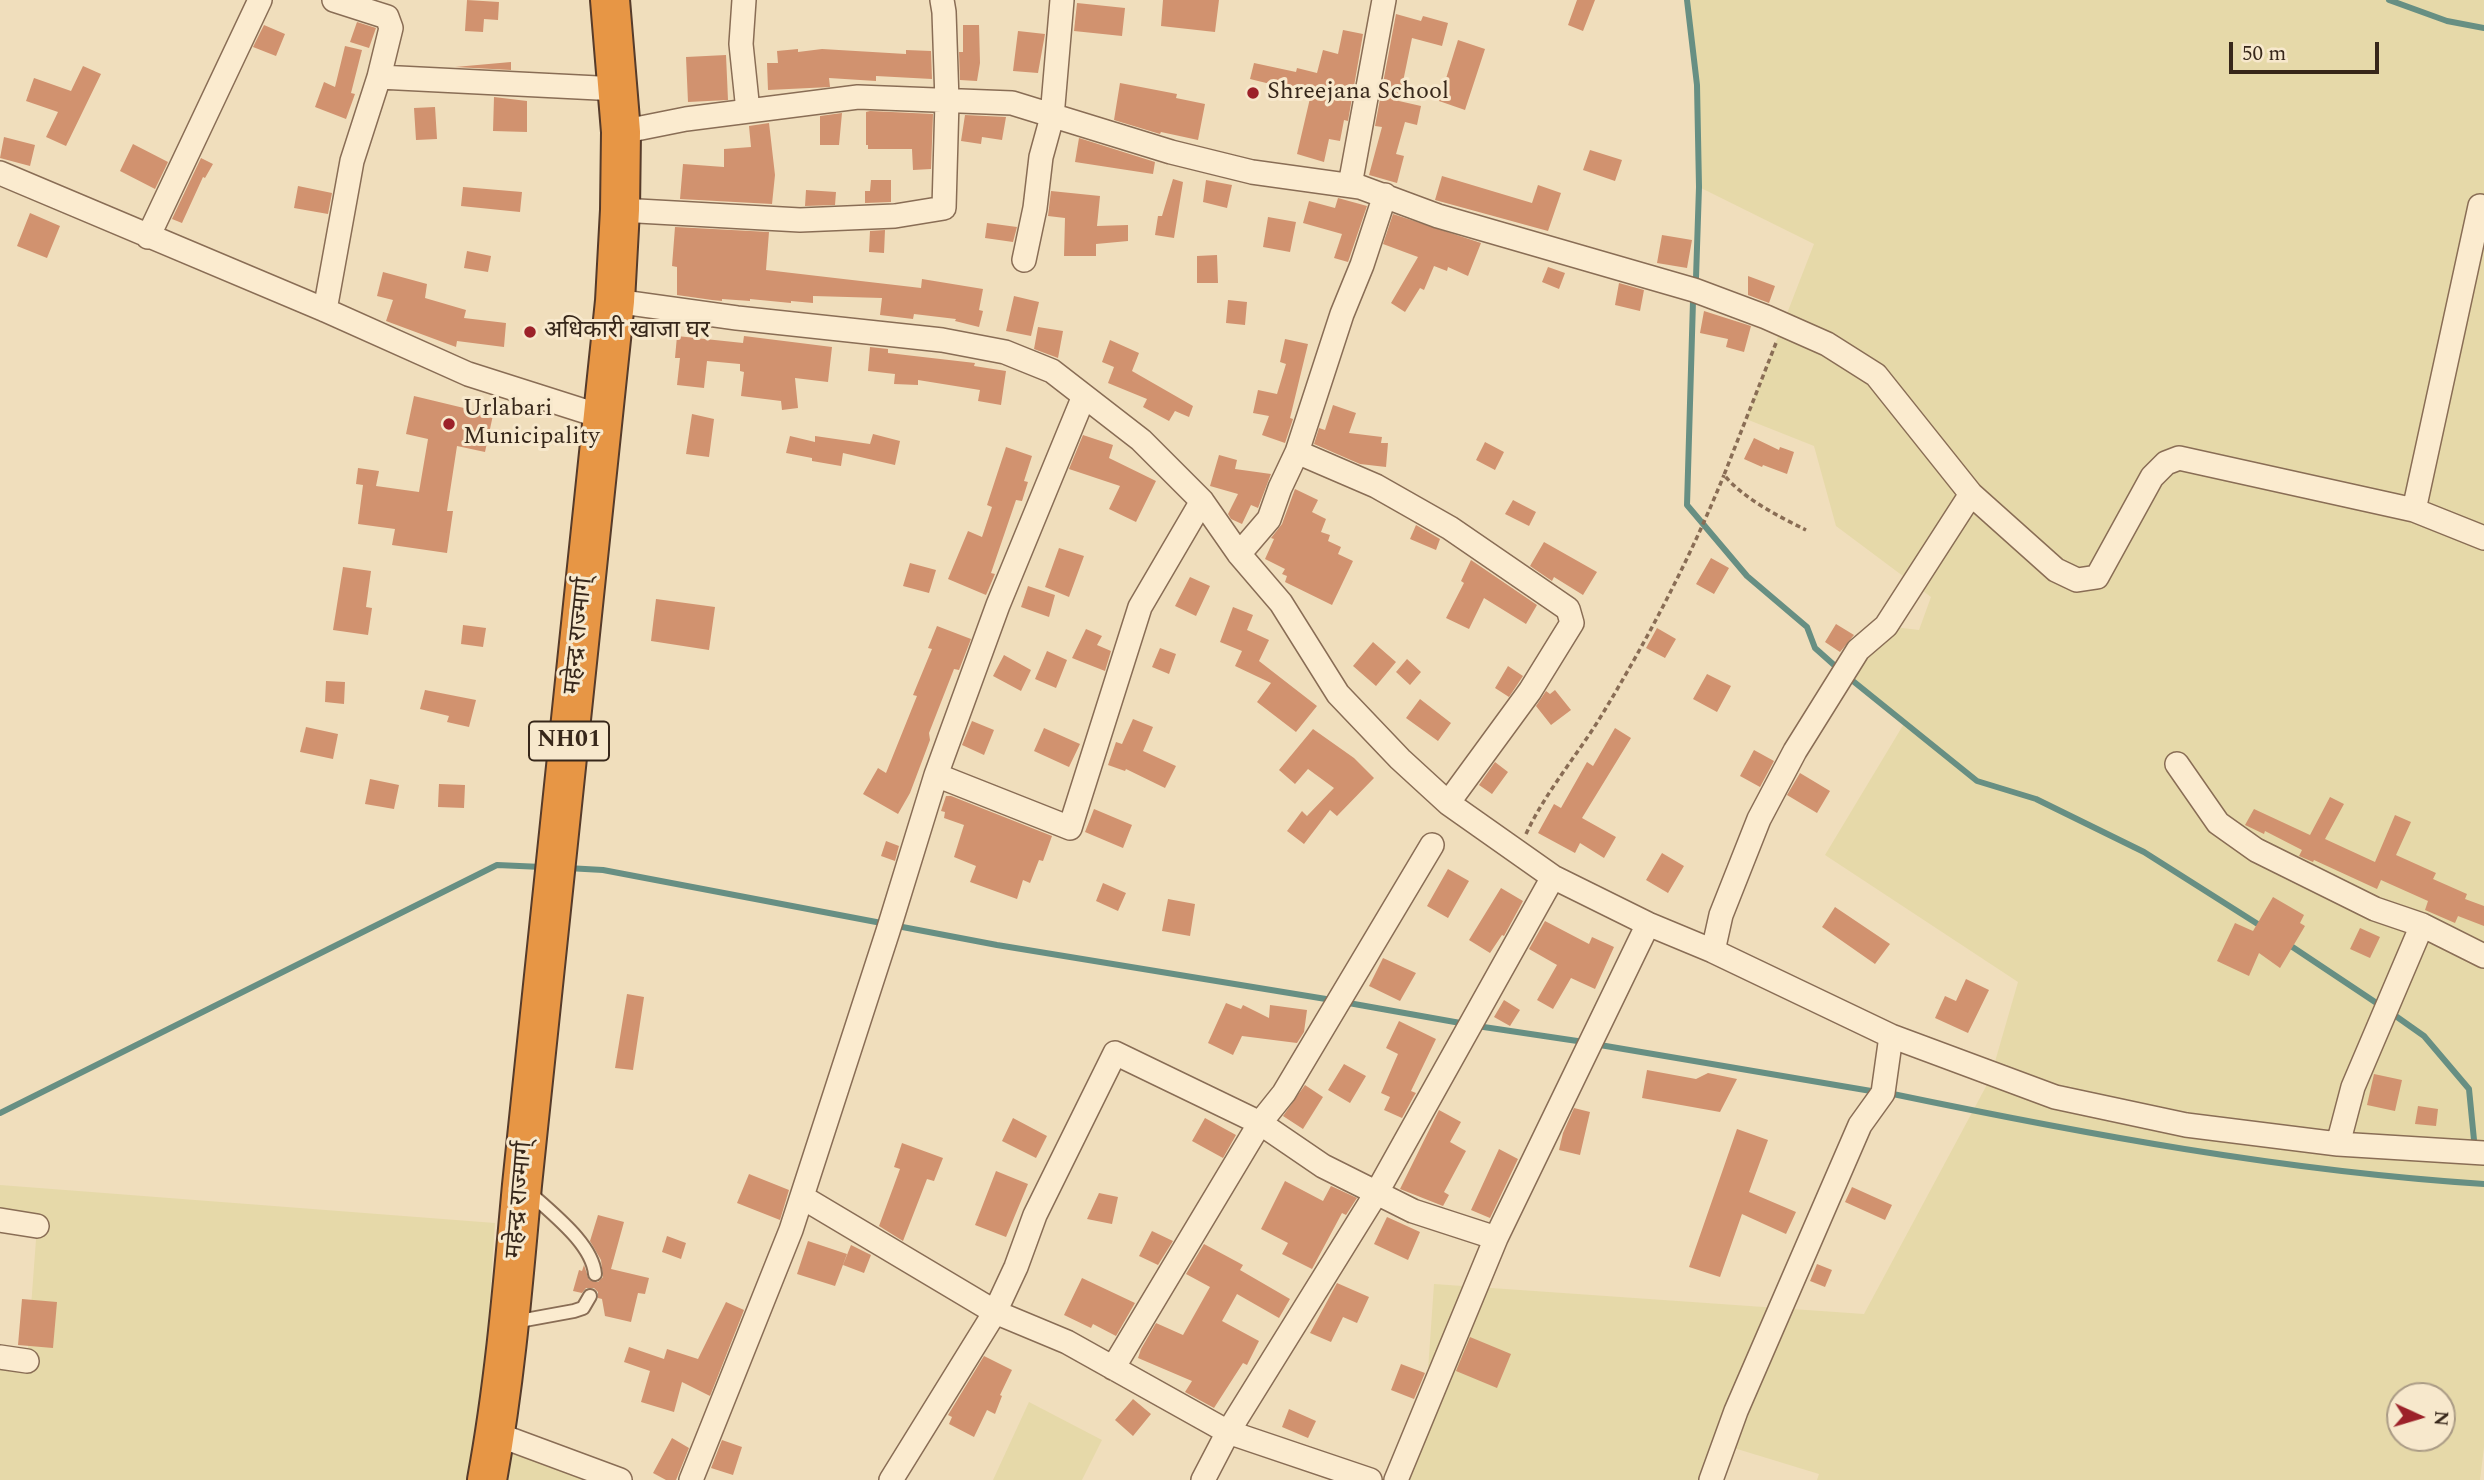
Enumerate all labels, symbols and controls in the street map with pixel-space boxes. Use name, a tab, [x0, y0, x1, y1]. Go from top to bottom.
scale bar	[2232, 28, 2382, 72]
text: 50 m	[2242, 38, 2286, 70]
place label: Shreejana School	[1267, 79, 1449, 107]
marker: Shreejana School	[1245, 85, 1261, 101]
place label: अधिकारी खाजा घर	[544, 318, 710, 346]
marker: अधिकारी खाजा घर	[522, 324, 538, 340]
place label: Urlabari Municipality	[463, 396, 600, 452]
marker: Urlabari Municipality	[441, 416, 457, 432]
street label: महेन्द्र राज्मार्ग्	[560, 576, 600, 696]
road number: NH01	[529, 722, 609, 761]
street label: महेन्द्र राज्मार्ग्	[502, 1140, 540, 1260]
north arrow	[2386, 1382, 2456, 1452]
text: N	[2425, 1410, 2455, 1427]

